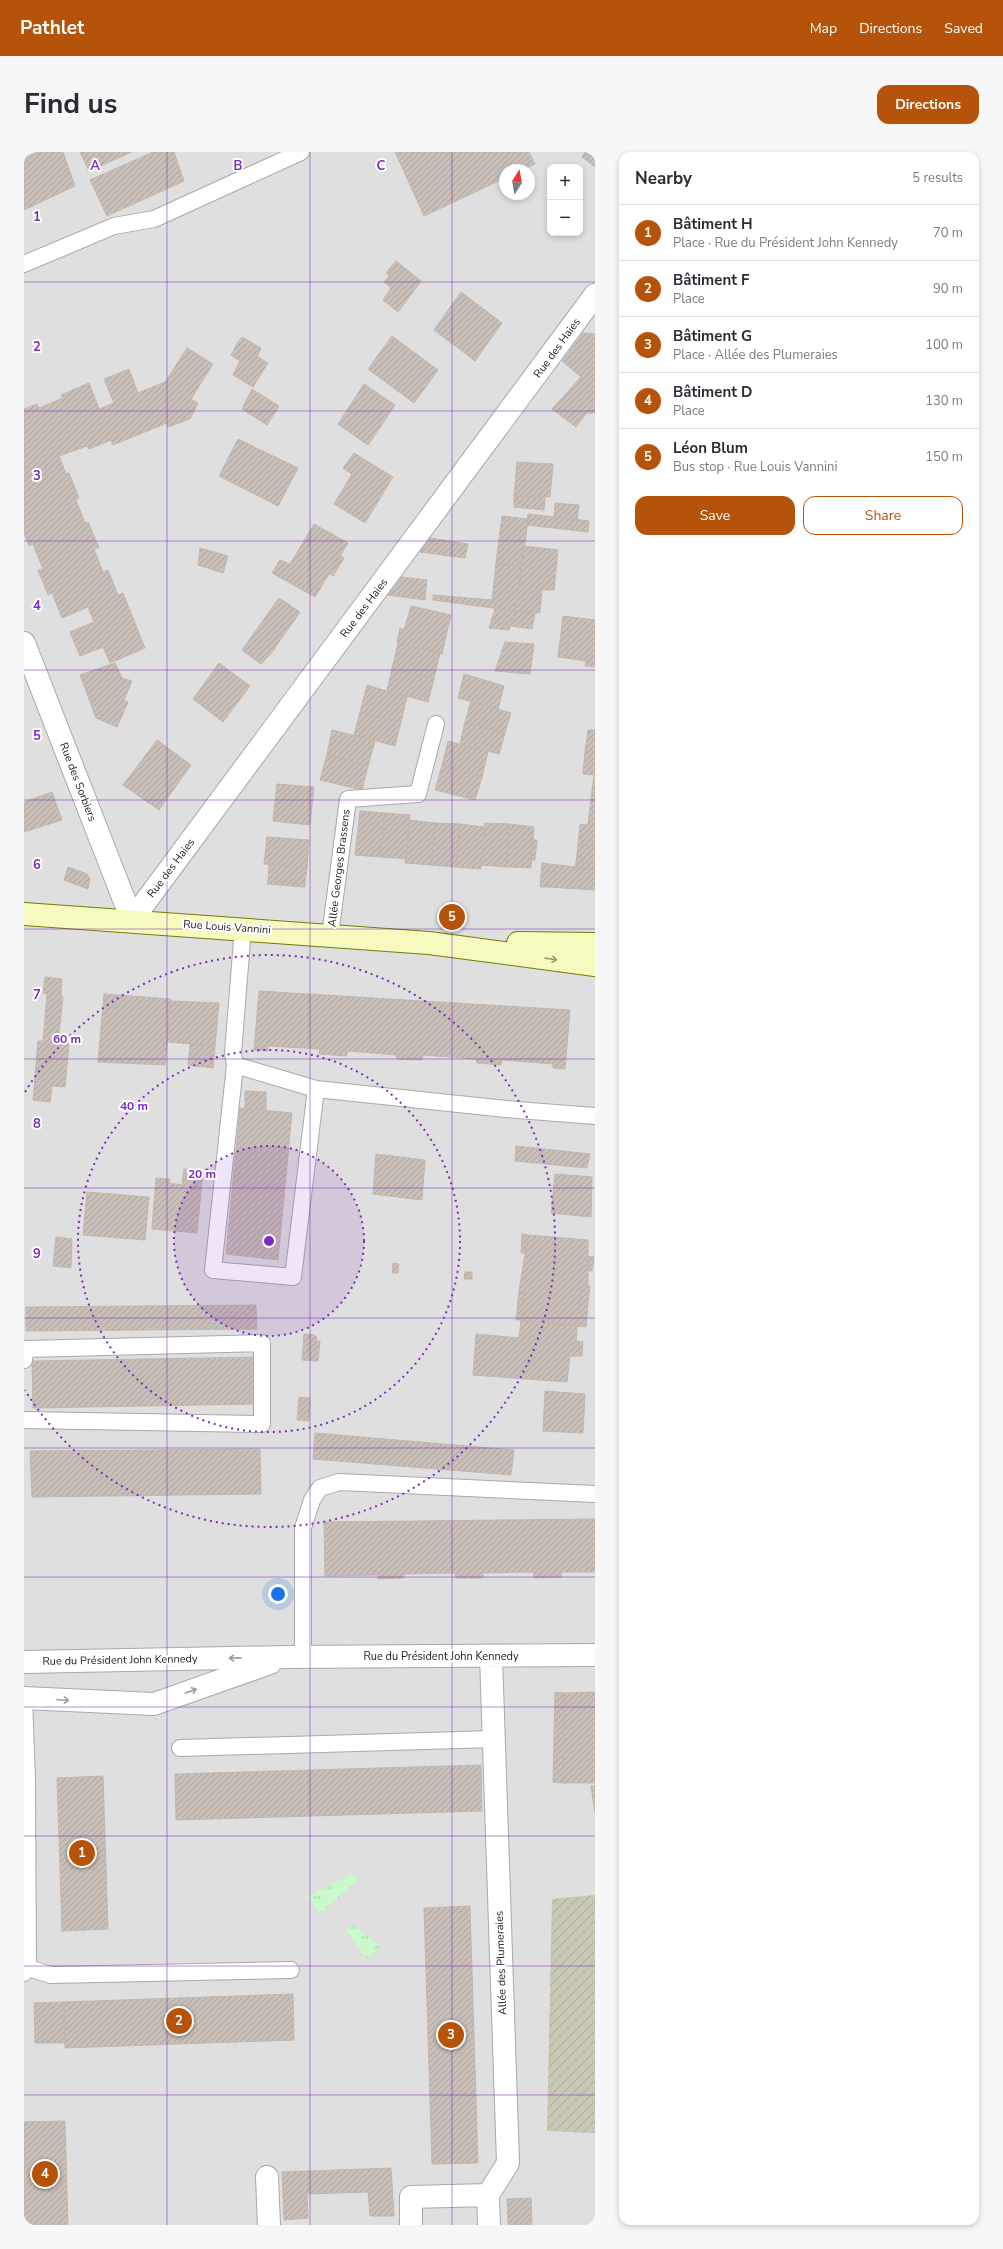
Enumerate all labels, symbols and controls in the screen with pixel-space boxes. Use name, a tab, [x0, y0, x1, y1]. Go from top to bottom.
text: Pathlet	[20, 15, 84, 41]
text: Map	[810, 19, 837, 38]
text: Directions	[859, 19, 922, 38]
text: Saved	[944, 19, 983, 38]
text: Find us	[24, 85, 118, 123]
button: Directions	[877, 85, 979, 124]
text: A	[90, 157, 100, 175]
text: B	[234, 157, 243, 175]
text: C	[377, 157, 386, 175]
north arrow	[499, 164, 535, 200]
map controls	[547, 164, 583, 236]
button: +	[547, 164, 583, 200]
text: Nearby	[635, 167, 692, 190]
text: 5 results	[912, 169, 963, 187]
button: −	[547, 200, 583, 236]
text: 1	[33, 208, 41, 226]
text: Bâtiment H	[673, 214, 753, 234]
text: 1	[644, 224, 652, 242]
text: 70 m	[933, 224, 963, 242]
text: Place · Rue du Président John Kennedy	[673, 234, 898, 252]
text: Bâtiment F	[673, 270, 749, 290]
text: 2	[644, 280, 652, 298]
text: 90 m	[933, 280, 963, 298]
text: Place	[673, 290, 705, 308]
street label: Rue des Haies	[530, 315, 584, 381]
text: Bâtiment G	[673, 326, 752, 346]
text: 3	[644, 336, 652, 354]
text: 100 m	[925, 336, 963, 354]
text: 2	[33, 338, 41, 356]
text: Place · Allée des Plumeraies	[673, 346, 838, 364]
text: Bâtiment D	[673, 382, 752, 402]
text: 4	[644, 392, 652, 410]
text: 130 m	[925, 392, 963, 410]
text: Place	[673, 402, 705, 420]
text: Léon Blum	[673, 438, 748, 458]
text: 5	[644, 448, 652, 466]
text: 150 m	[925, 448, 963, 466]
text: Bus stop · Rue Louis Vannini	[673, 458, 837, 476]
text: 3	[33, 467, 41, 485]
button: Save	[635, 496, 795, 535]
button: Share	[803, 496, 963, 535]
street label: Rue des Haies	[337, 575, 391, 641]
text: 4	[33, 597, 41, 615]
text: 5	[33, 727, 41, 745]
street label: Rue des Sorbiers	[56, 740, 100, 824]
street label: Allée Georges Brassens	[324, 808, 354, 928]
street label: Rue des Haies	[144, 835, 198, 901]
text: 6	[33, 856, 41, 874]
pin: 5	[439, 902, 465, 932]
street label: Rue Louis Vannini	[183, 916, 271, 938]
one-way arrow	[544, 955, 557, 963]
text: 7	[33, 986, 41, 1004]
text: 60 m	[53, 1031, 81, 1047]
text: 40 m	[120, 1098, 148, 1114]
text: 8	[33, 1115, 41, 1133]
text: 20 m	[188, 1166, 216, 1182]
centre of rings	[262, 1234, 276, 1248]
text: 9	[33, 1245, 41, 1263]
your location	[268, 1584, 288, 1604]
street label: Rue du Président John Kennedy	[363, 1649, 519, 1664]
street label: Rue du Président John Kennedy	[42, 1651, 198, 1669]
one-way arrow	[229, 1654, 242, 1662]
one-way arrow	[184, 1687, 196, 1695]
one-way arrow	[56, 1697, 69, 1704]
pin: 1	[69, 1838, 95, 1868]
street label: Allée des Plumeraies	[492, 1911, 510, 2015]
pin: 2	[166, 2006, 192, 2036]
pin: 3	[438, 2020, 464, 2050]
pin: 4	[32, 2159, 58, 2189]

